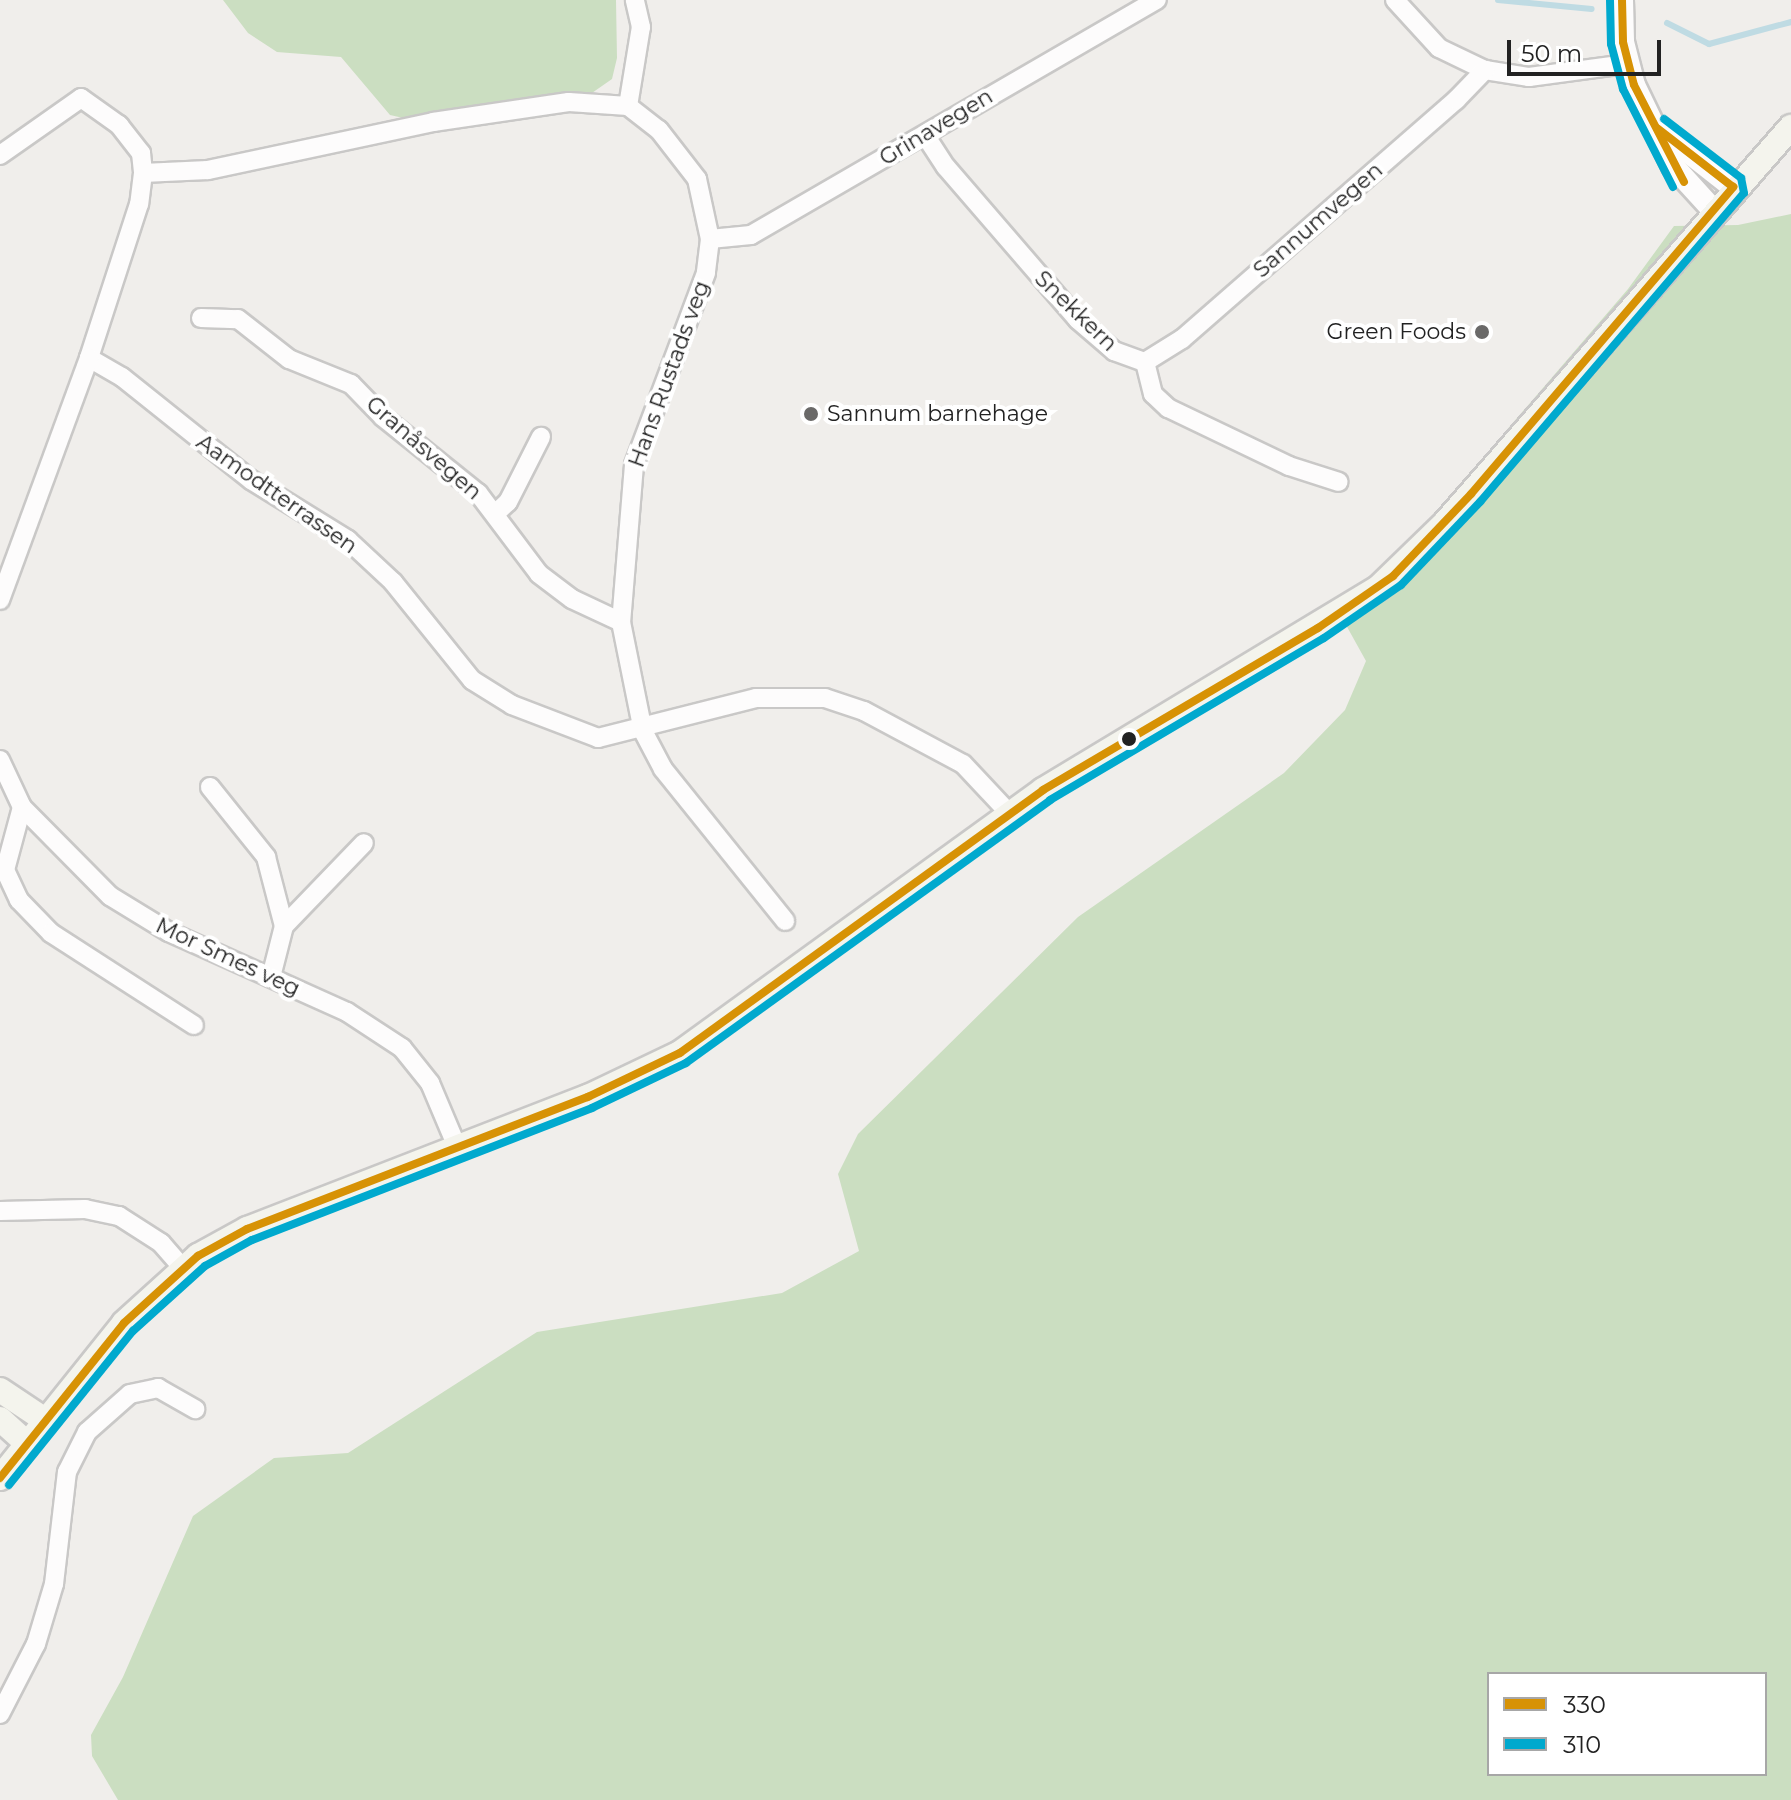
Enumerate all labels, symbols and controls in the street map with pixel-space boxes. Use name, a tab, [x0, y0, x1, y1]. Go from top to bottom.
scale bar	[1511, 24, 1665, 74]
text: 50 m	[1521, 39, 1582, 68]
street label: Grinavegen	[875, 83, 997, 171]
street label: Sannumvegen	[1248, 157, 1388, 283]
street label: Snekkern	[1029, 265, 1123, 357]
street label: Hans Rustads veg	[623, 277, 715, 471]
place label: Green Foods	[1326, 319, 1466, 345]
marker: Green Foods	[1473, 323, 1491, 341]
street label: Granåsvegen	[361, 391, 487, 505]
place label: Sannum barnehage	[827, 401, 1048, 427]
marker: Sannum barnehage	[802, 405, 820, 423]
street label: Aamodtterrassen	[192, 429, 362, 559]
unlabelled marker	[1121, 731, 1137, 747]
street label: Mor Smes veg	[152, 912, 304, 1002]
legend	[1487, 1672, 1767, 1776]
text: 330	[1563, 1690, 1606, 1719]
text: 310	[1563, 1730, 1601, 1759]

